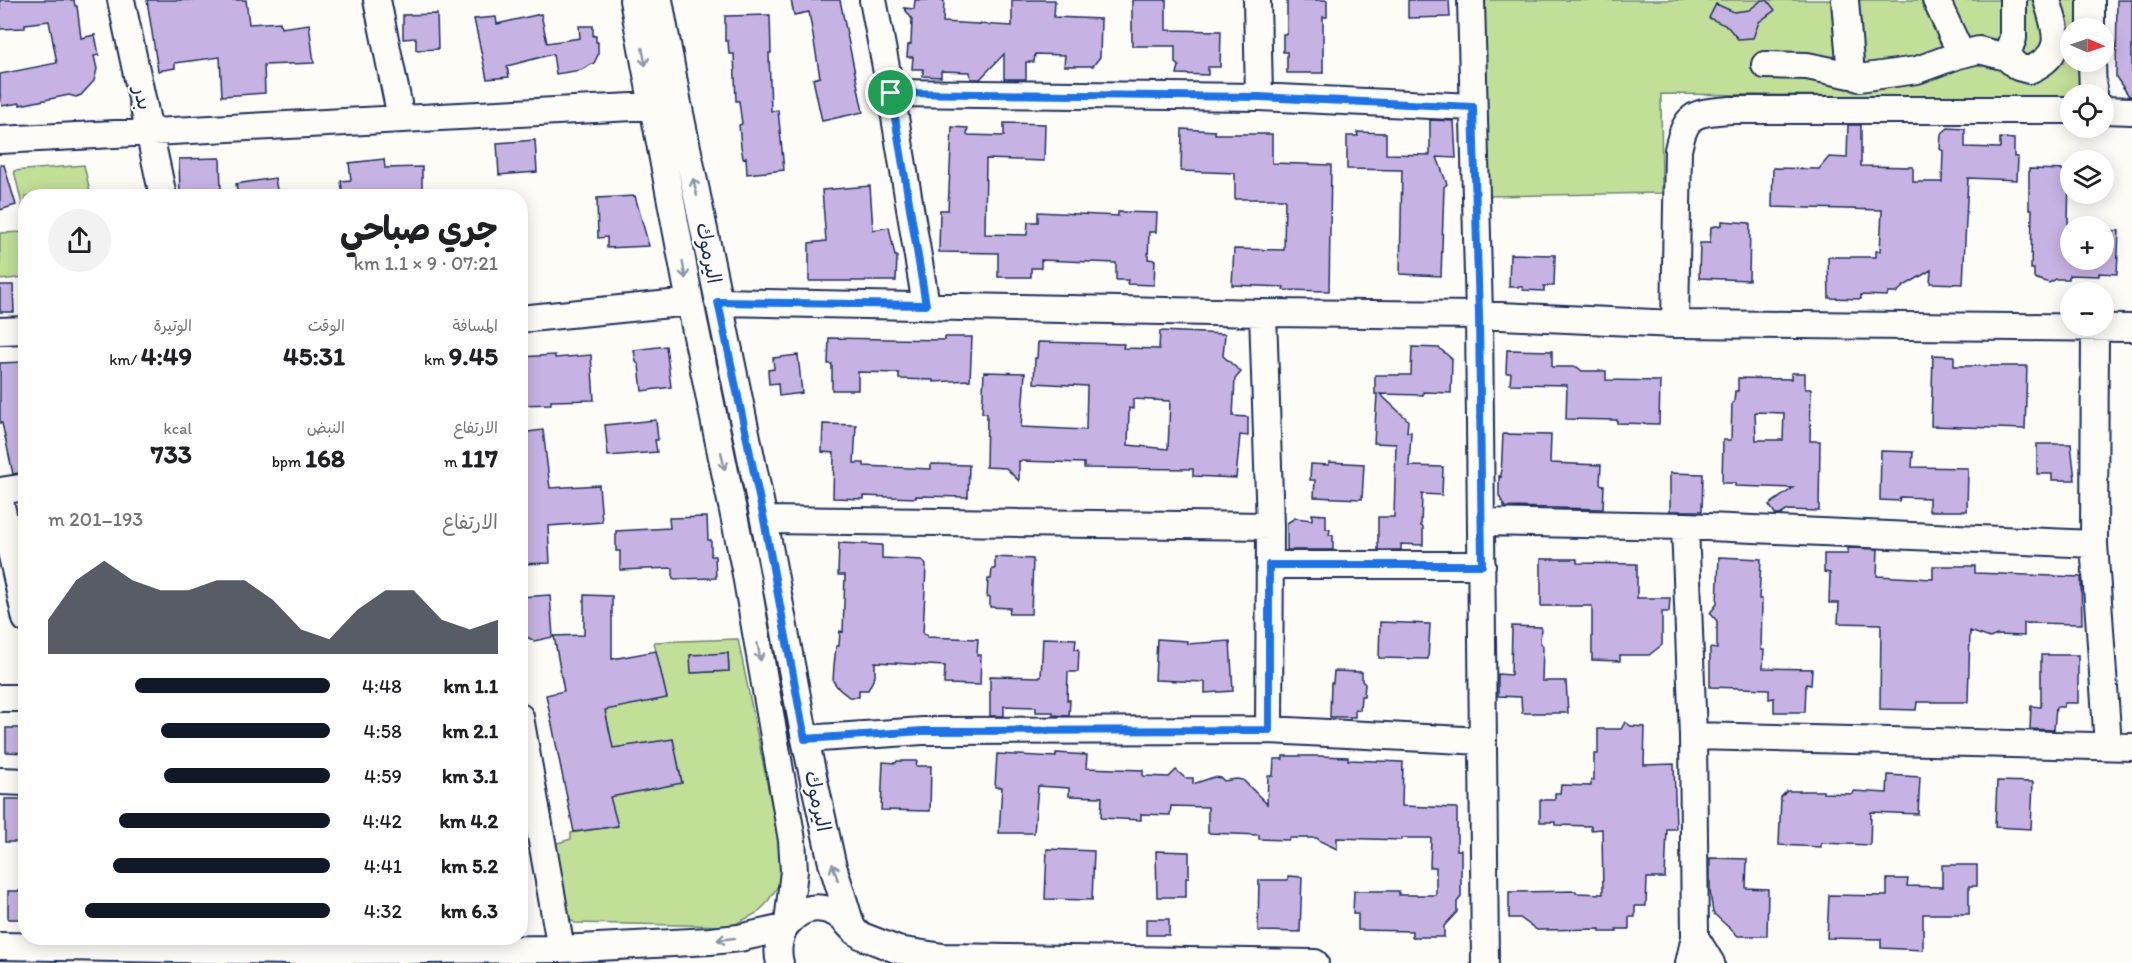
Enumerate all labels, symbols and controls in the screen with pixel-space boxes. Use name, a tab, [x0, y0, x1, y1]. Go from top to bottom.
north arrow	[2060, 18, 2114, 72]
map controls	[2060, 18, 2114, 336]
one-way arrow	[639, 47, 650, 67]
pin	[865, 67, 916, 118]
icon: arrive	[874, 76, 907, 109]
street label: بدر	[128, 82, 157, 112]
button: locate	[2060, 84, 2114, 138]
button: layers	[2060, 150, 2114, 204]
one-way arrow	[689, 178, 701, 197]
button: share	[48, 209, 111, 272]
text: جري صباحي	[340, 209, 498, 248]
button: +	[2060, 216, 2114, 270]
street label: اليرموك	[689, 220, 727, 286]
text: 07:21 · 9 × 1.1 km	[354, 251, 498, 275]
one-way arrow	[679, 259, 690, 279]
button: −	[2060, 282, 2114, 336]
text: الوتيرة	[153, 316, 192, 335]
text: الوقت	[308, 316, 345, 335]
text: المسافة	[452, 316, 498, 335]
text: 4:49	[141, 340, 192, 372]
text: 45:31	[283, 340, 345, 372]
text: 9.45	[449, 340, 498, 372]
text: /km	[109, 350, 141, 369]
text: km	[424, 350, 449, 369]
text: النبض	[307, 418, 345, 437]
text: الارتفاع	[453, 418, 498, 437]
text: kcal	[164, 419, 192, 438]
text: 733	[151, 438, 192, 470]
text: 168	[305, 442, 345, 474]
text: 117	[461, 442, 498, 474]
one-way arrow	[717, 451, 729, 470]
text: bpm	[272, 452, 305, 471]
text: m	[444, 452, 461, 471]
text: 193–201 m	[48, 507, 143, 531]
text: الارتفاع	[442, 510, 498, 534]
one-way arrow	[754, 642, 765, 662]
text: 4:48	[362, 674, 402, 698]
text: 1.1 km	[444, 674, 498, 698]
text: 4:58	[364, 719, 402, 743]
text: 2.1 km	[442, 719, 498, 743]
text: 4:59	[364, 764, 402, 788]
text: 3.1 km	[442, 764, 498, 788]
street label: اليرموك	[798, 768, 836, 834]
text: 4:42	[363, 809, 402, 833]
text: 4.2 km	[440, 809, 498, 833]
text: 4:41	[364, 854, 402, 878]
text: 5.2 km	[441, 854, 498, 878]
one-way arrow	[829, 863, 840, 882]
text: 4:32	[364, 899, 402, 923]
text: 6.3 km	[441, 899, 498, 923]
one-way arrow	[717, 934, 737, 945]

